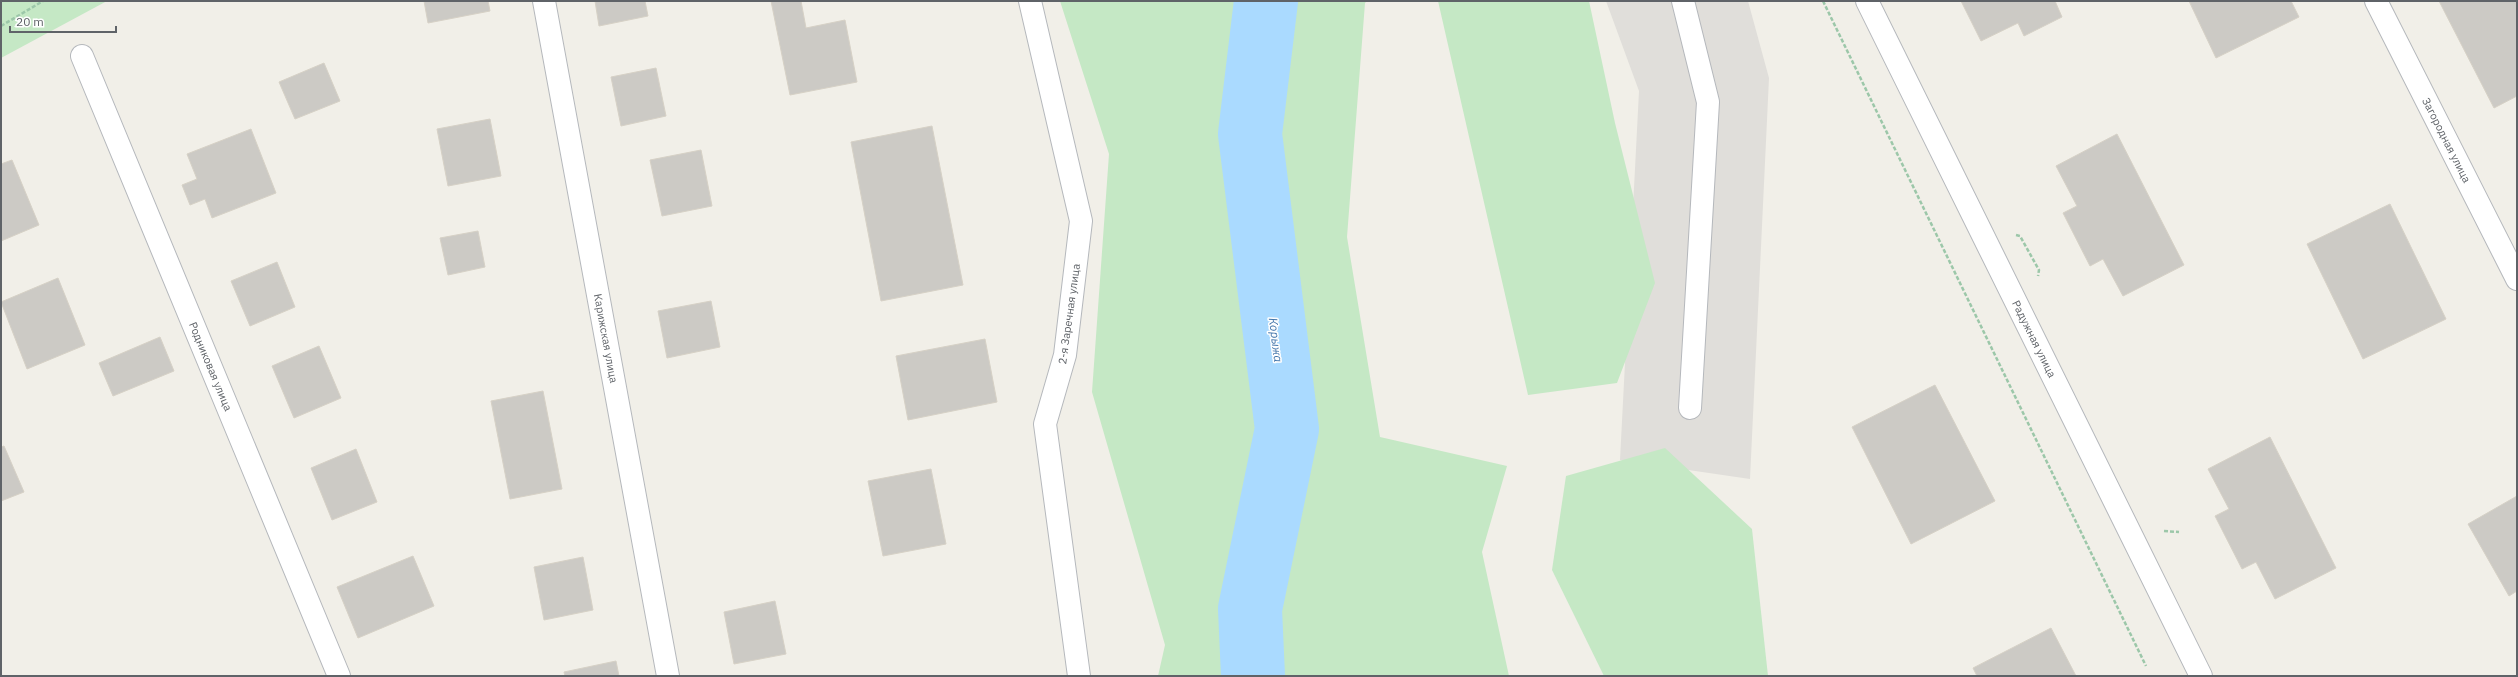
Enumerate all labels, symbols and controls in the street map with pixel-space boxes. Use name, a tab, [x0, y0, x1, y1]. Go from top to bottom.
scale bar	[10, 8, 116, 34]
text: 20 m	[16, 14, 44, 29]
street label: Загородная улица	[2419, 95, 2474, 185]
street label: 2-я Заречная улица	[1055, 263, 1083, 365]
street label: Карижская улица	[591, 293, 621, 384]
street label: Радужная улица	[2009, 298, 2059, 380]
water label: Корыжа	[1266, 317, 1286, 363]
street label: Родниковая улица	[186, 320, 235, 413]

